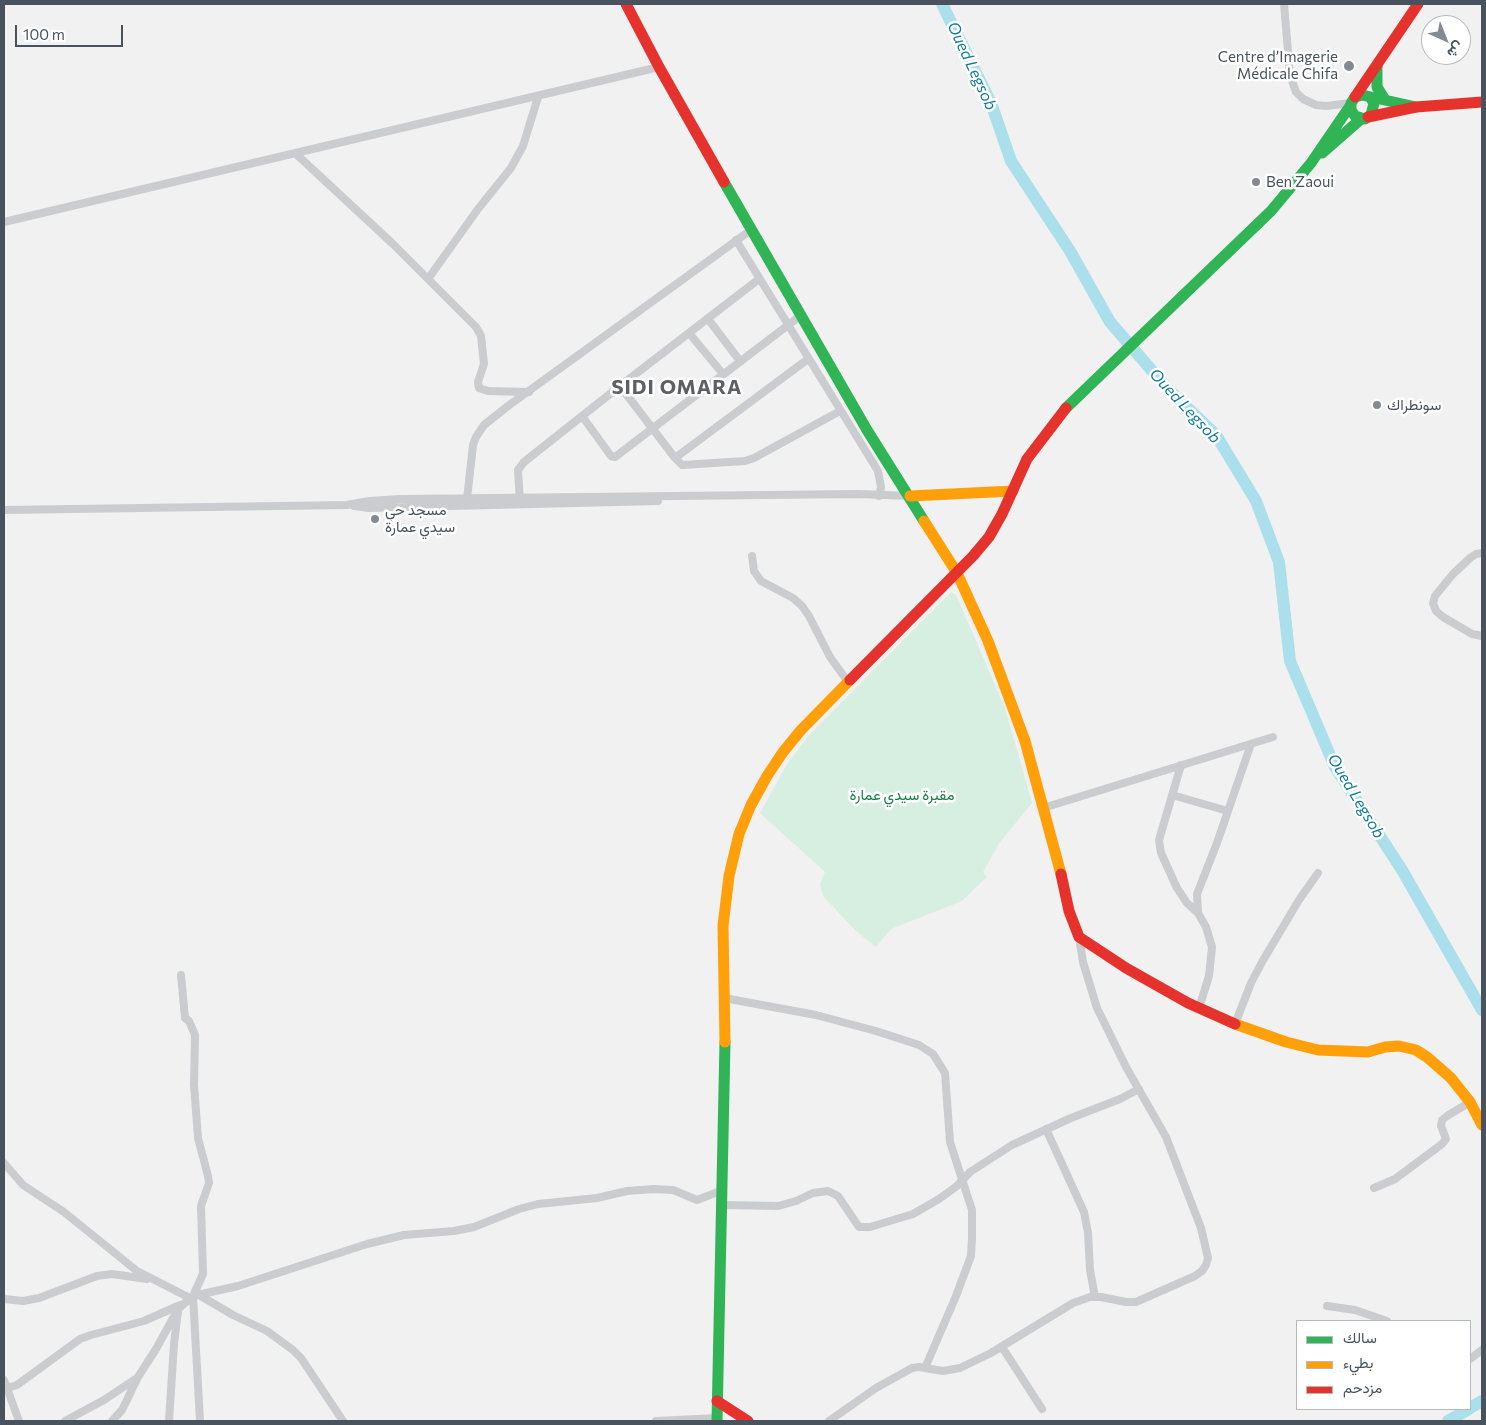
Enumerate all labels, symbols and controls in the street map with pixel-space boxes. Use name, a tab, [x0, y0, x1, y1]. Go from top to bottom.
scale bar	[18, 15, 125, 47]
north arrow	[1421, 15, 1471, 65]
water label: Oued Legsob	[943, 19, 1001, 113]
text: 100 m	[23, 25, 65, 43]
text: ش	[1444, 38, 1468, 62]
place label: Centre d’Imagerie Médicale Chifa	[1218, 48, 1338, 83]
marker: Centre d’Imagerie Médicale Chifa	[1342, 59, 1356, 73]
place label: Ben Zaoui	[1266, 173, 1334, 191]
marker: Ben Zaoui	[1250, 176, 1262, 188]
water label: Oued Legsob	[1145, 365, 1225, 447]
district label: SIDI OMARA	[610, 375, 744, 399]
place label: سونطراك	[1387, 396, 1441, 414]
marker: سونطراك	[1371, 399, 1383, 411]
place label: مسجد حي سيدي عمارة	[385, 501, 455, 536]
marker: مسجد حي سيدي عمارة	[369, 513, 381, 525]
water label: Oued Legsob	[1323, 750, 1389, 842]
park label: مقبرة سيدي عمارة	[849, 786, 955, 804]
legend	[1296, 1320, 1471, 1410]
text: سالك	[1343, 1328, 1377, 1346]
text: بطيء	[1343, 1353, 1373, 1371]
text: مزدحم	[1343, 1378, 1382, 1396]

